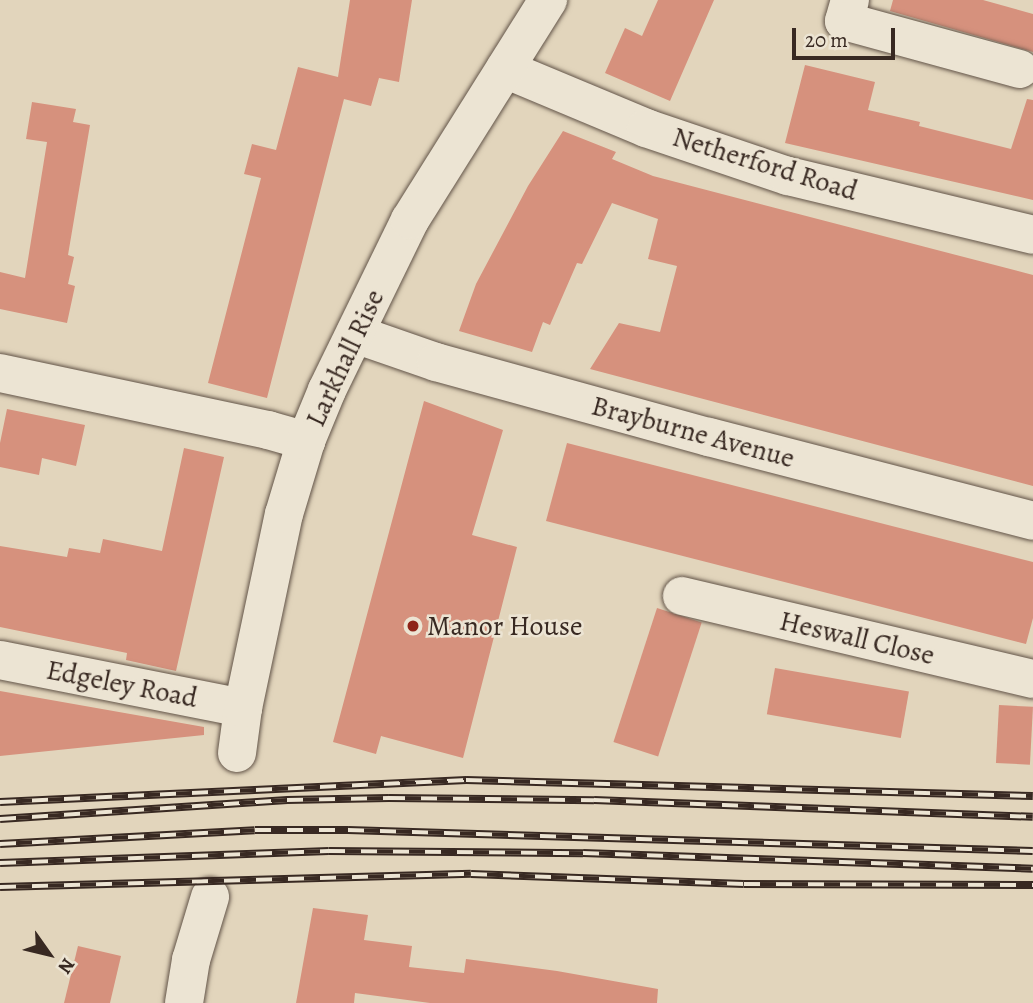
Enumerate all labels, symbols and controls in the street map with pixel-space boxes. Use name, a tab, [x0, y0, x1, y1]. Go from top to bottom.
scale bar	[795, 14, 898, 58]
text: 20 m	[805, 26, 848, 54]
street label: Netherford Road	[668, 120, 862, 208]
street label: Larkhall Rise	[299, 284, 391, 432]
street label: Brayburne Avenue	[588, 389, 798, 475]
street label: Heswall Close	[776, 604, 938, 672]
place label: Manor House	[427, 609, 582, 643]
marker: Manor House	[405, 618, 421, 634]
street label: Edgeley Road	[44, 653, 200, 715]
north arrow	[14, 919, 84, 989]
text: N	[52, 953, 81, 979]

